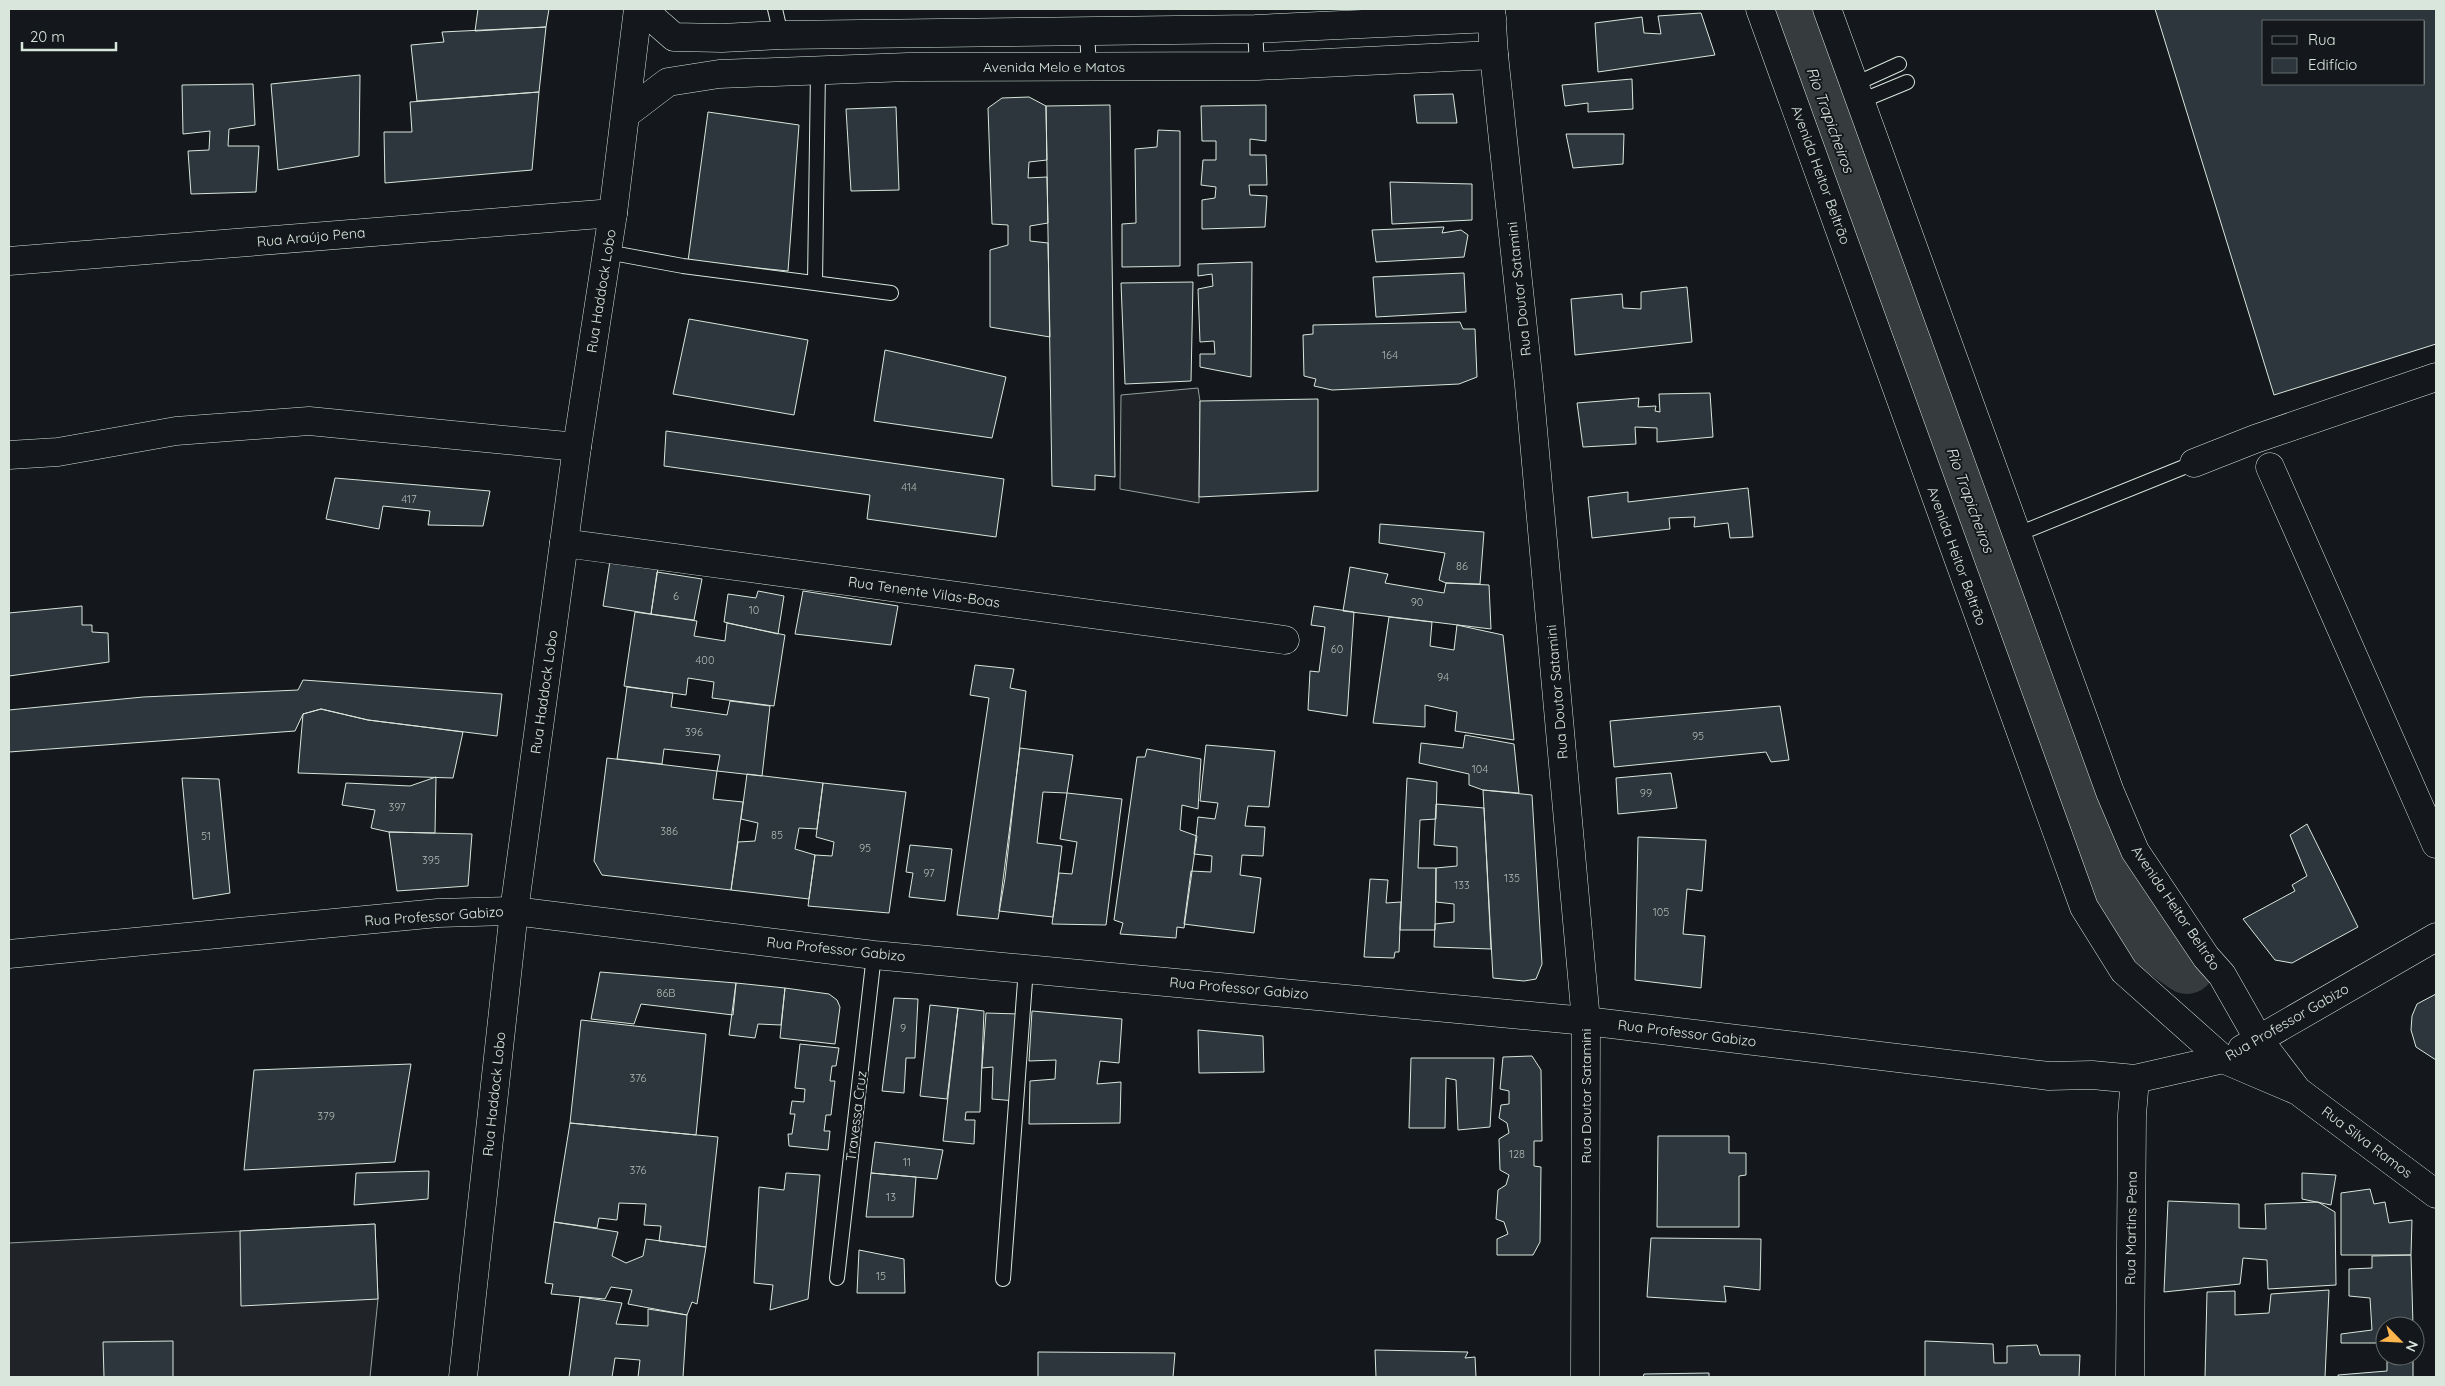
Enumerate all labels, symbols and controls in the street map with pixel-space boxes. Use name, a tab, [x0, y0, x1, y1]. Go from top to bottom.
scale bar	[22, 20, 116, 52]
legend	[2262, 20, 2425, 85]
text: 20 m	[30, 27, 65, 46]
text: Rua	[2308, 30, 2336, 49]
text: Edifício	[2308, 55, 2357, 74]
street label: Avenida Melo e Matos	[983, 58, 1125, 76]
water label: Rio Trapicheiros	[1803, 64, 1859, 176]
street label: Avenida Heitor Beltrão	[1788, 103, 1854, 247]
street label: Rua Doutor Satamini	[1503, 221, 1535, 357]
street label: Rua Araújo Pena	[256, 223, 366, 251]
street label: Rua Haddock Lobo	[582, 228, 620, 354]
house number: 164	[1382, 348, 1398, 362]
water label: Rio Trapicheiros	[1943, 444, 1999, 556]
house number: 414	[901, 480, 917, 494]
street label: Avenida Heitor Beltrão	[1924, 484, 1990, 628]
house number: 417	[401, 492, 417, 506]
house number: 86	[1456, 559, 1468, 573]
street label: Rua Tenente Vilas-Boas	[847, 572, 1001, 612]
house number: 6	[673, 589, 679, 603]
house number: 90	[1411, 595, 1423, 609]
house number: 10	[749, 603, 759, 617]
street label: Rua Doutor Satamini	[1542, 624, 1572, 760]
street label: Rua Haddock Lobo	[526, 629, 562, 755]
house number: 60	[1331, 642, 1343, 656]
house number: 400	[696, 653, 714, 667]
house number: 94	[1437, 670, 1449, 684]
house number: 396	[685, 725, 703, 739]
house number: 95	[1692, 729, 1704, 743]
house number: 104	[1472, 762, 1488, 776]
house number: 99	[1640, 786, 1652, 800]
house number: 397	[388, 800, 406, 814]
house number: 386	[660, 824, 678, 838]
house number: 85	[771, 828, 783, 842]
house number: 51	[201, 829, 211, 843]
house number: 95	[859, 841, 871, 855]
street label: Avenida Heitor Beltrão	[2128, 842, 2224, 974]
house number: 395	[422, 853, 440, 867]
house number: 97	[923, 866, 935, 880]
house number: 135	[1504, 871, 1520, 885]
house number: 133	[1454, 878, 1470, 892]
street label: Rua Professor Gabizo	[364, 902, 504, 930]
house number: 105	[1653, 905, 1669, 919]
street label: Rua Professor Gabizo	[766, 933, 906, 965]
street label: Rua Professor Gabizo	[1169, 973, 1309, 1003]
street label: Rua Professor Gabizo	[2222, 979, 2352, 1065]
house number: 86B	[656, 986, 676, 1000]
street label: Rua Professor Gabizo	[1617, 1016, 1757, 1050]
house number: 9	[900, 1021, 906, 1035]
street label: Rua Doutor Satamini	[1577, 1029, 1595, 1163]
street label: Rua Haddock Lobo	[479, 1031, 509, 1157]
street label: Travessa Cruz	[842, 1069, 871, 1162]
house number: 376	[630, 1071, 647, 1085]
street label: Rua Silva Ramos	[2318, 1102, 2416, 1182]
house number: 379	[317, 1109, 335, 1123]
house number: 128	[1509, 1147, 1525, 1161]
house number: 11	[903, 1155, 911, 1169]
house number: 376	[630, 1163, 647, 1177]
street label: Rua Martins Pena	[2121, 1171, 2141, 1285]
house number: 13	[886, 1190, 896, 1204]
house number: 15	[876, 1269, 886, 1283]
north arrow	[2375, 1316, 2425, 1366]
text: N	[2402, 1338, 2422, 1355]

